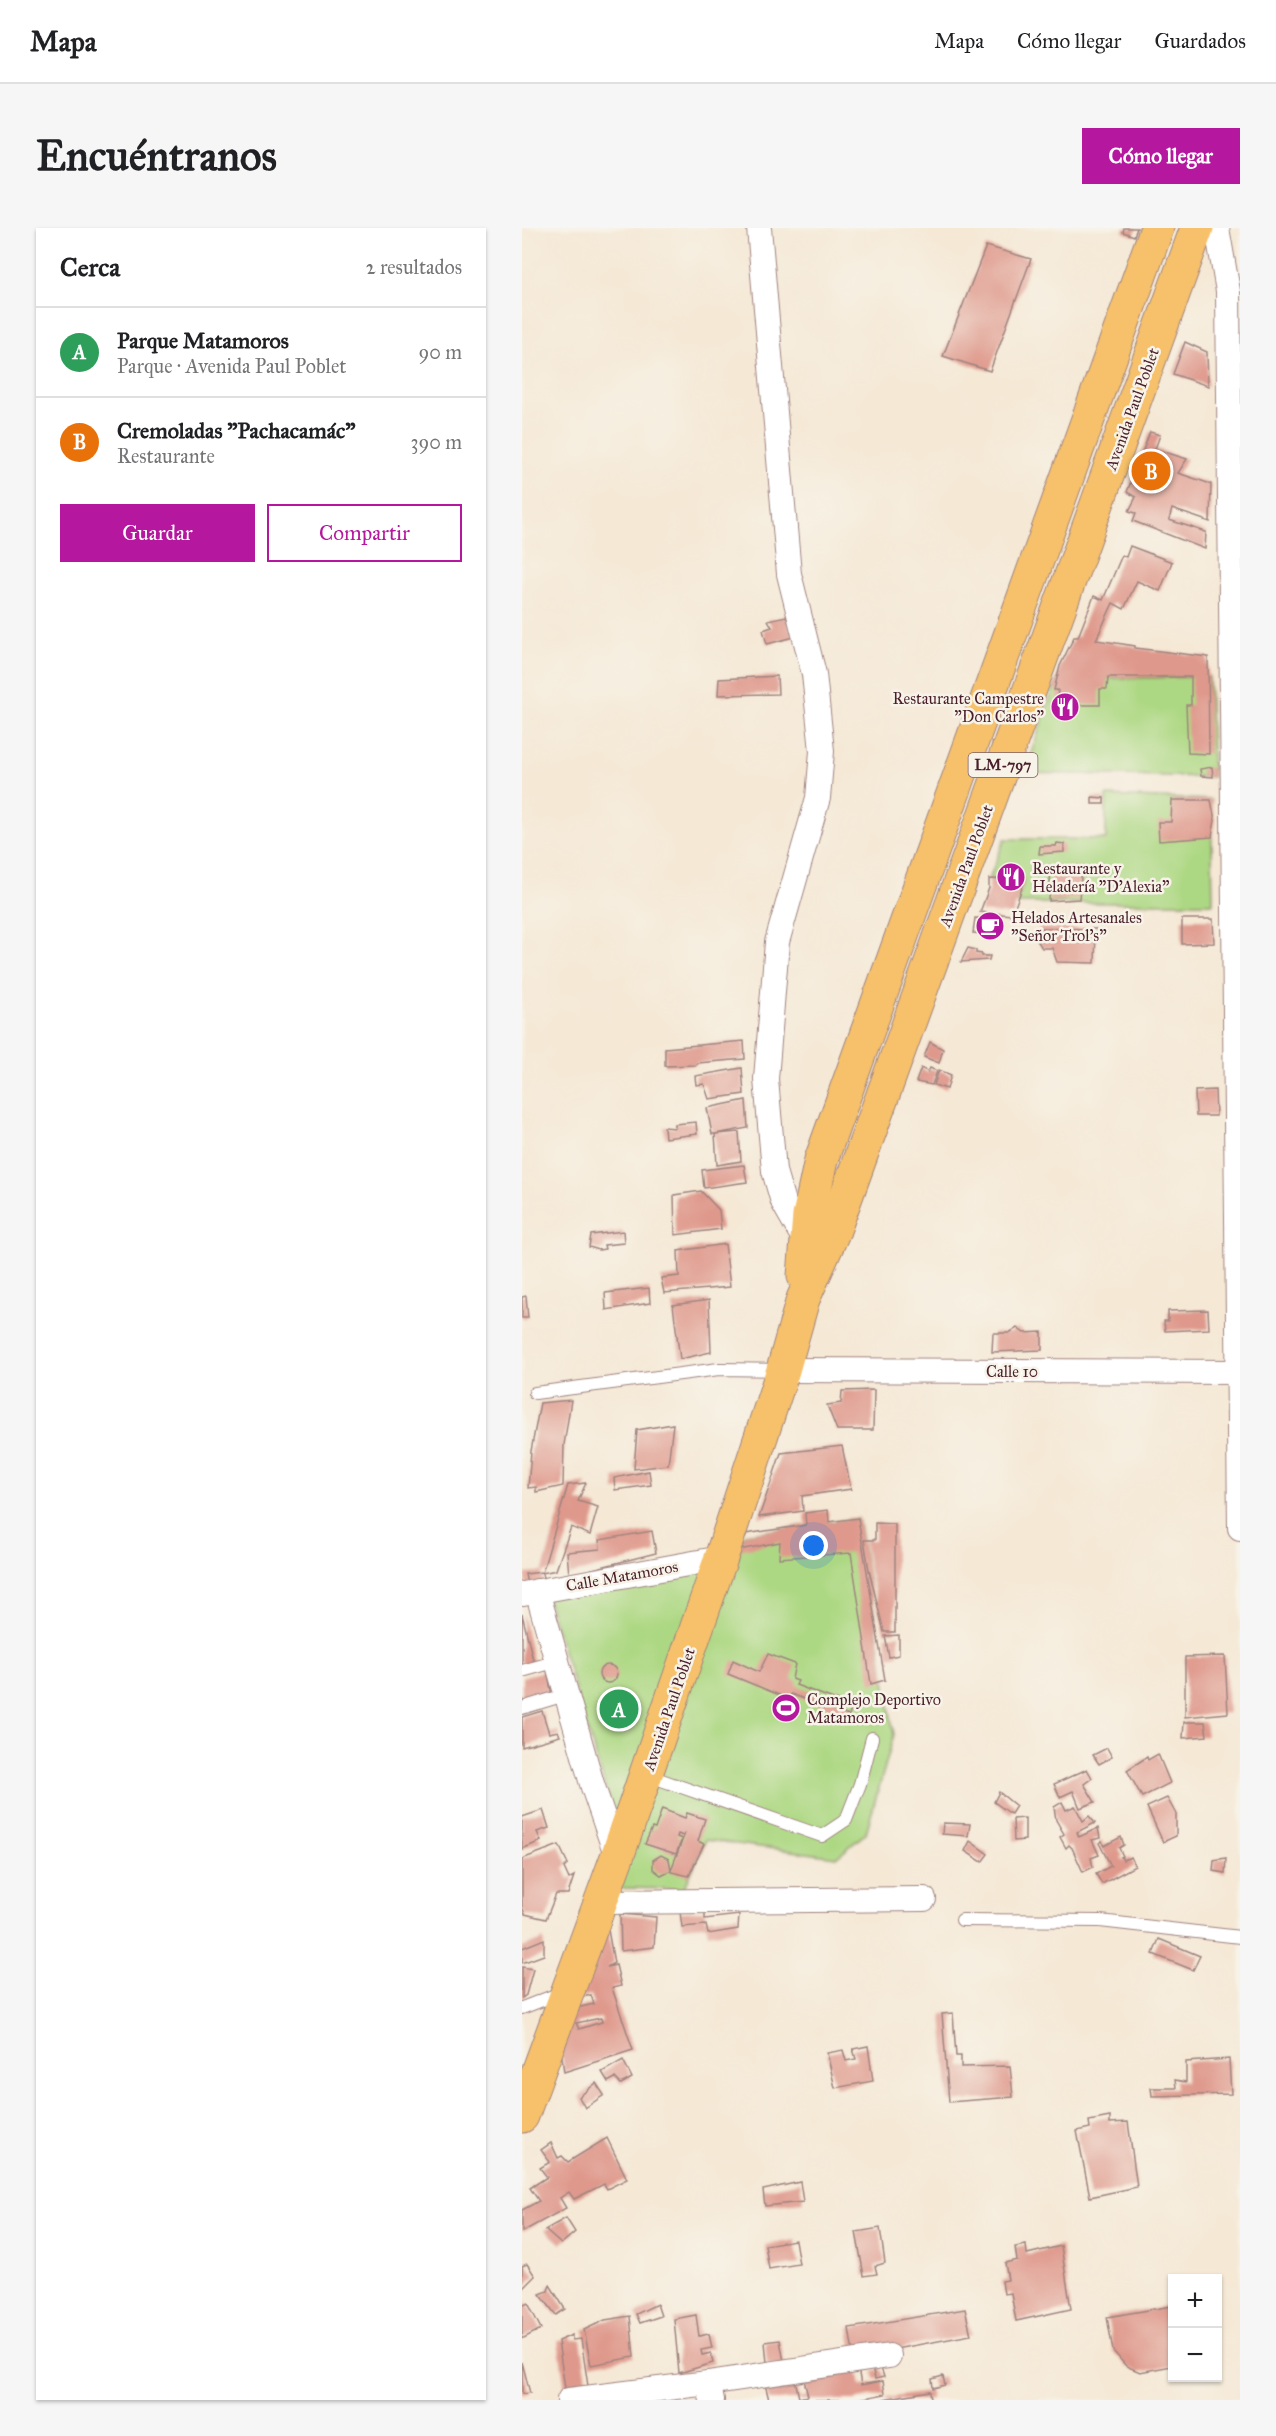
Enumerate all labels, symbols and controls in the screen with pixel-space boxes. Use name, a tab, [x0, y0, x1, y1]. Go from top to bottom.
text: Mapa	[30, 24, 97, 59]
text: Mapa	[934, 28, 984, 54]
text: Cómo llegar	[1017, 28, 1121, 54]
text: Guardados	[1154, 28, 1246, 54]
button: Cómo llegar	[1082, 128, 1240, 184]
text: Encuéntranos	[36, 130, 277, 182]
text: Cerca	[60, 251, 120, 283]
text: 2 resultados	[366, 255, 462, 279]
text: Parque Matamoros	[117, 327, 289, 354]
text: A	[73, 340, 86, 364]
text: 90 m	[419, 340, 462, 364]
street label: Avenida Paul Poblet	[1101, 345, 1163, 474]
text: Parque · Avenida Paul Poblet	[117, 354, 346, 378]
text: Cremoladas "Pachacamác"	[117, 417, 356, 444]
text: B	[73, 430, 86, 454]
text: 390 m	[411, 430, 462, 454]
text: Restaurante	[117, 444, 215, 468]
pin: B	[1132, 448, 1170, 494]
button: Guardar	[60, 504, 255, 562]
button: Compartir	[267, 504, 462, 562]
place label: Restaurante Campestre "Don Carlos"	[892, 689, 1044, 726]
restaurant icon: Restaurante Campestre "Don Carlos"	[1049, 691, 1081, 723]
road number: LM-797	[968, 753, 1038, 777]
street label: Avenida Paul Poblet	[935, 802, 997, 931]
place label: Restaurante y Heladería "D'Alexia"	[1032, 859, 1170, 896]
restaurant icon: Restaurante y Heladería "D'Alexia"	[995, 861, 1027, 893]
place label: Helados Artesanales "Señor Trol's"	[1011, 908, 1142, 945]
cafe icon: Helados Artesanales "Señor Trol's"	[974, 910, 1006, 942]
street label: Calle 10	[986, 1362, 1038, 1381]
your location	[799, 1531, 828, 1560]
street label: Calle Matamoros	[564, 1557, 680, 1595]
street label: Avenida Paul Poblet	[639, 1645, 699, 1774]
pin: A	[600, 1686, 638, 1732]
place label: Complejo Deportivo Matamoros	[807, 1690, 941, 1727]
sports icon: Complejo Deportivo Matamoros	[770, 1692, 802, 1724]
map controls	[1168, 2274, 1222, 2382]
button: +	[1168, 2274, 1222, 2328]
button: −	[1168, 2328, 1222, 2382]

